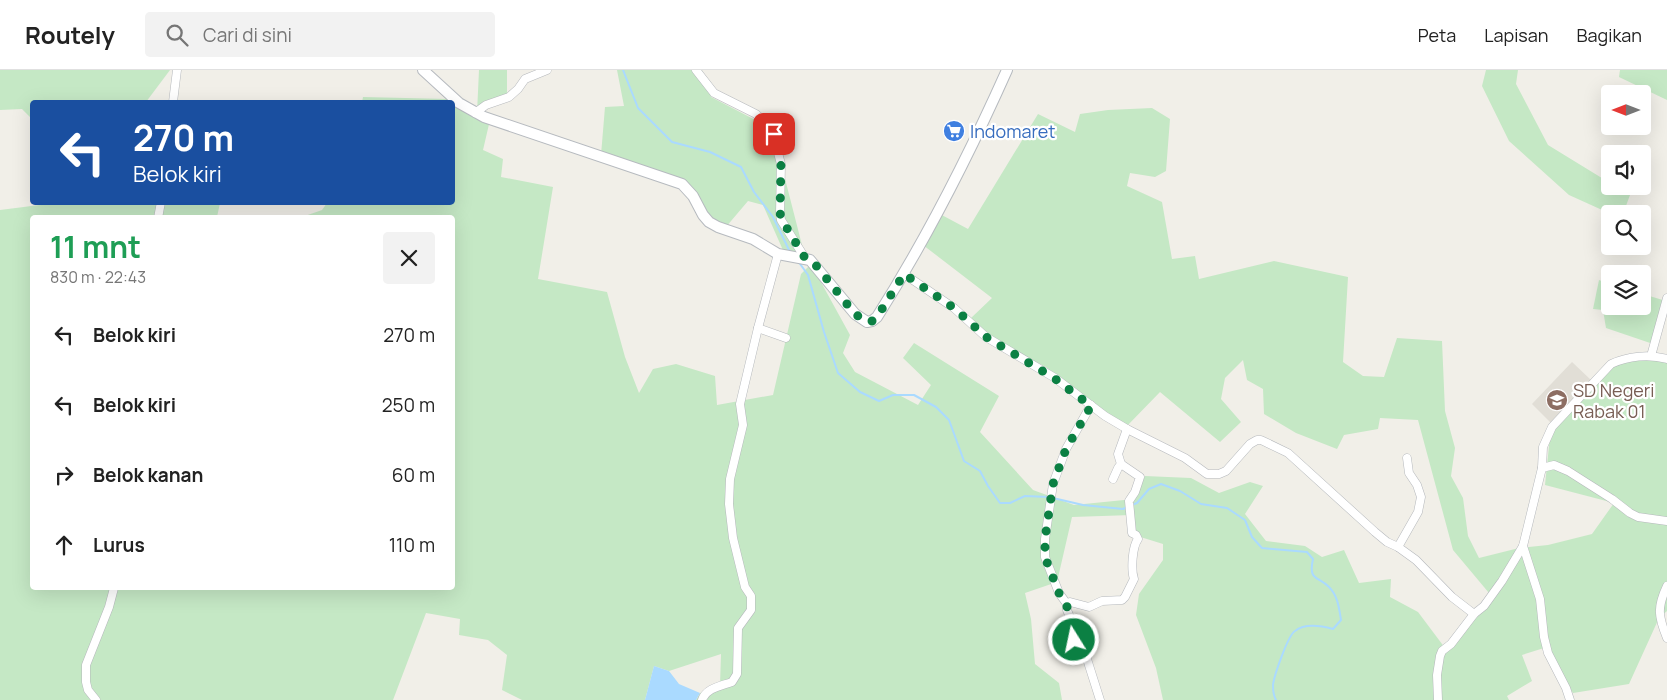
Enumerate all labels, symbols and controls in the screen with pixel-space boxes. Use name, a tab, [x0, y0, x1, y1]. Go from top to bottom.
search box	[145, 12, 495, 57]
text: Routely	[25, 18, 115, 51]
icon: search	[163, 21, 191, 49]
text: Cari di sini	[203, 22, 292, 48]
text: Peta	[1418, 23, 1456, 47]
text: Lapisan	[1484, 23, 1548, 47]
text: Bagikan	[1576, 23, 1642, 47]
north arrow	[1601, 85, 1651, 135]
map controls	[1601, 85, 1651, 315]
pin	[753, 113, 795, 155]
text: 270 m	[133, 114, 234, 162]
supermarket icon: Indomaret	[942, 119, 966, 143]
place label: Indomaret	[970, 119, 1055, 143]
icon: left	[50, 120, 115, 185]
icon: arrive	[760, 120, 788, 148]
button: sound	[1601, 145, 1651, 195]
text: Belok kiri	[133, 159, 222, 189]
button: search	[1601, 205, 1651, 255]
text: 11 mnt	[50, 226, 141, 267]
button: close	[383, 232, 435, 284]
button: layers	[1601, 265, 1651, 315]
text: 830 m · 22:43	[50, 266, 146, 288]
icon: left	[50, 321, 78, 349]
text: Belok kiri	[93, 322, 176, 348]
text: 270 m	[383, 322, 435, 348]
place label: SD Negeri Rabak 01	[1573, 378, 1655, 423]
school or university icon: SD Negeri Rabak 01	[1545, 388, 1569, 412]
icon: left	[50, 391, 78, 419]
text: Belok kiri	[93, 392, 176, 418]
text: 250 m	[382, 392, 435, 418]
icon: right	[50, 461, 78, 489]
text: Belok kanan	[93, 462, 203, 488]
text: 60 m	[392, 462, 435, 488]
icon: ahead	[50, 531, 78, 559]
text: Lurus	[93, 532, 145, 558]
text: 110 m	[389, 532, 435, 558]
position arrow	[1047, 613, 1099, 665]

